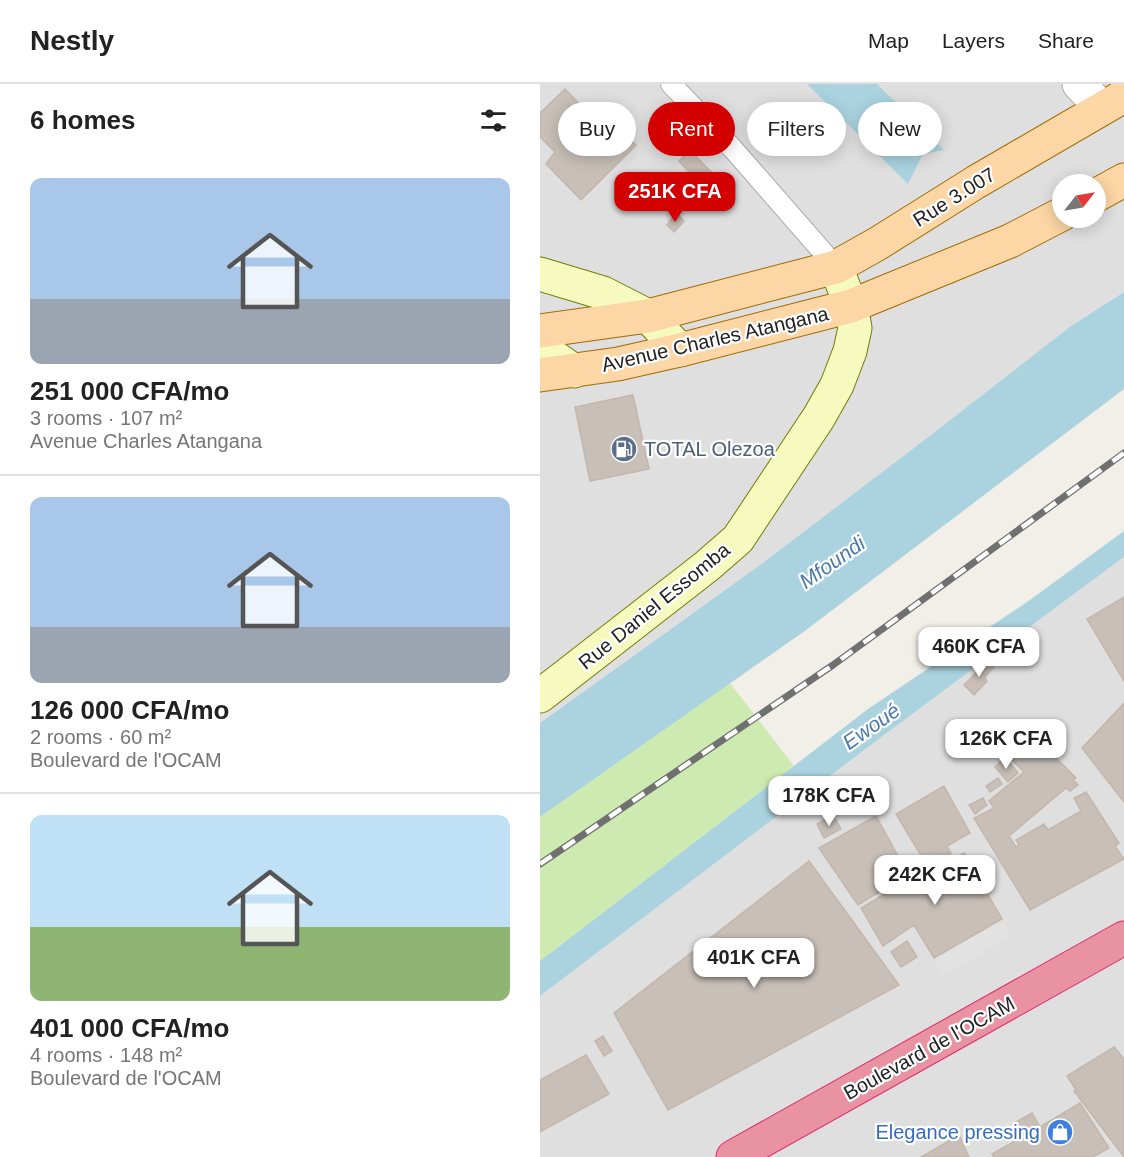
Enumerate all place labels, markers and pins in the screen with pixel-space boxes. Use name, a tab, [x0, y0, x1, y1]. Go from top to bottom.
pin: 251K CFA	[613, 172, 737, 223]
fuel station icon: TOTAL Olezoa	[609, 434, 639, 464]
place label: TOTAL Olezoa	[644, 438, 776, 460]
pin: 460K CFA	[917, 627, 1041, 678]
pin: 126K CFA	[944, 719, 1068, 770]
pin: 178K CFA	[767, 776, 891, 827]
pin: 242K CFA	[873, 855, 997, 906]
pin: 401K CFA	[692, 938, 816, 989]
shop icon: Elegance pressing	[1045, 1117, 1075, 1147]
place label: Elegance pressing	[875, 1121, 1040, 1143]

